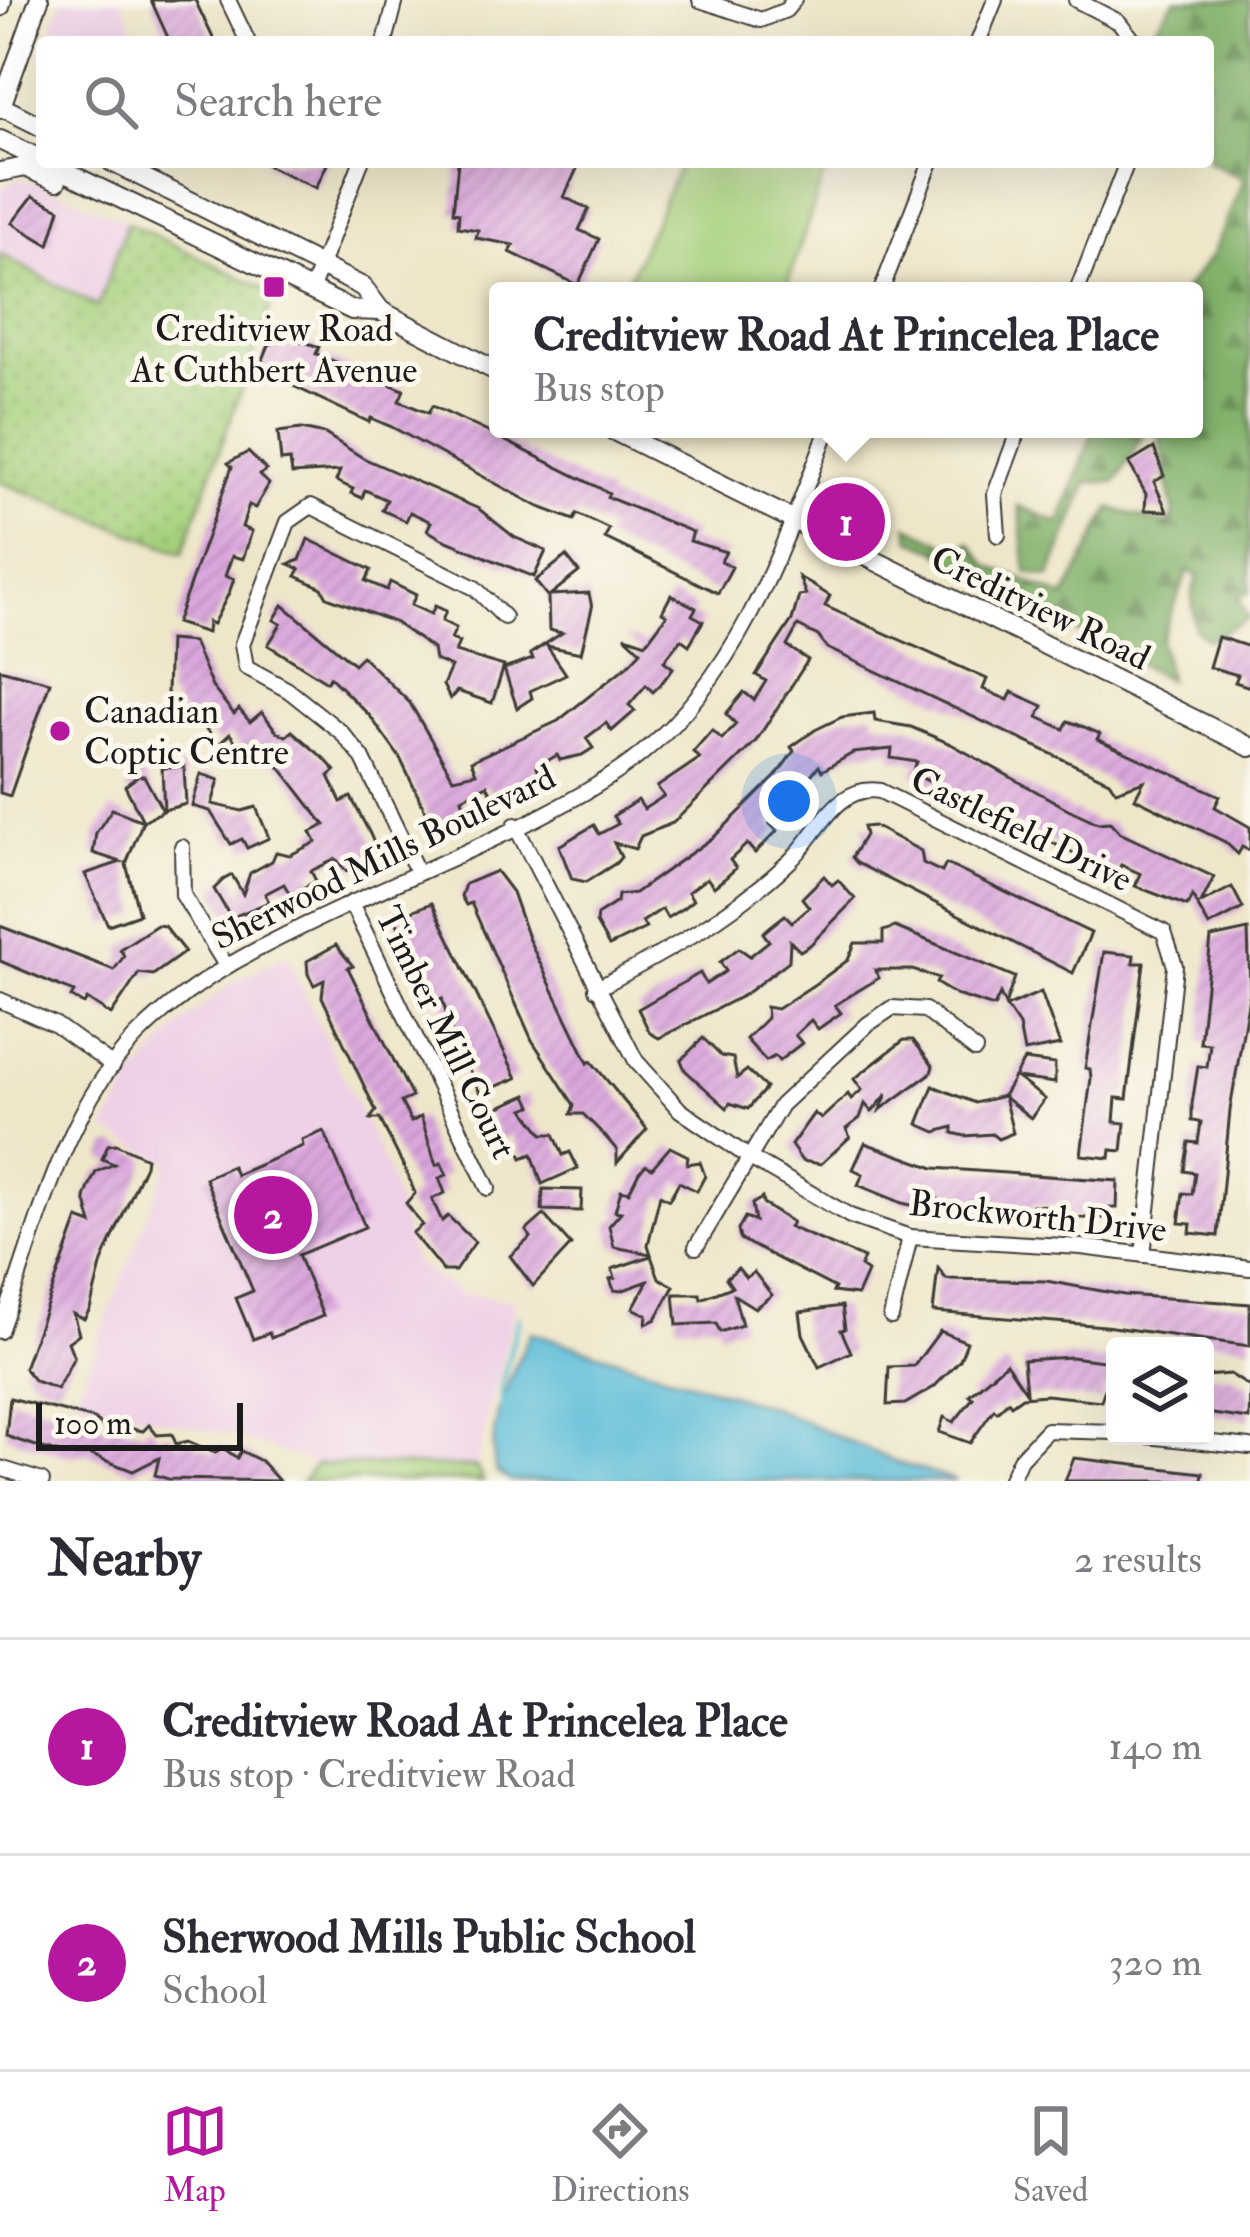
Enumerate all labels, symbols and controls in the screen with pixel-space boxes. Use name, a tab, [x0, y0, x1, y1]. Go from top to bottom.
search box	[36, 36, 1214, 168]
icon: search	[78, 69, 144, 135]
text: Search here	[174, 74, 382, 130]
marker: Creditview Road At Cuthbert Avenue	[261, 274, 287, 300]
popup	[489, 282, 1203, 438]
place label: Creditview Road At Cuthbert Avenue	[130, 307, 417, 393]
text: Creditview Road At Princelea Place	[533, 308, 1159, 364]
text: Bus stop	[533, 364, 665, 413]
pin: 1	[807, 477, 885, 567]
street label: Creditview Road	[923, 536, 1157, 681]
place label: Canadian Coptic Centre	[84, 689, 289, 775]
marker: Canadian Coptic Centre	[47, 718, 73, 744]
street label: Sherwood Mills Boulevard	[204, 754, 563, 960]
street label: Castlefield Drive	[903, 756, 1139, 902]
your location	[759, 771, 819, 831]
street label: Timber Mill Court	[365, 899, 526, 1166]
pin: 2	[234, 1170, 312, 1260]
street label: Brockworth Drive	[907, 1181, 1169, 1252]
map controls	[1106, 1337, 1214, 1445]
button: layers	[1106, 1337, 1214, 1445]
scale bar	[36, 1397, 243, 1450]
text: 100 m	[54, 1403, 132, 1444]
text: Nearby	[48, 1527, 201, 1591]
text: 2 results	[1074, 1535, 1202, 1584]
text: Creditview Road At Princelea Place	[162, 1694, 788, 1750]
text: 1	[80, 1722, 94, 1771]
text: 140 m	[1109, 1722, 1202, 1771]
text: Bus stop · Creditview Road	[162, 1750, 576, 1799]
text: Sherwood Mills Public School	[162, 1910, 696, 1966]
text: 2	[77, 1938, 97, 1987]
text: 320 m	[1109, 1938, 1202, 1987]
text: School	[162, 1966, 267, 2015]
tab: Map	[162, 2098, 228, 2211]
tab: Directions	[551, 2098, 690, 2211]
tab: Saved	[1013, 2098, 1088, 2211]

